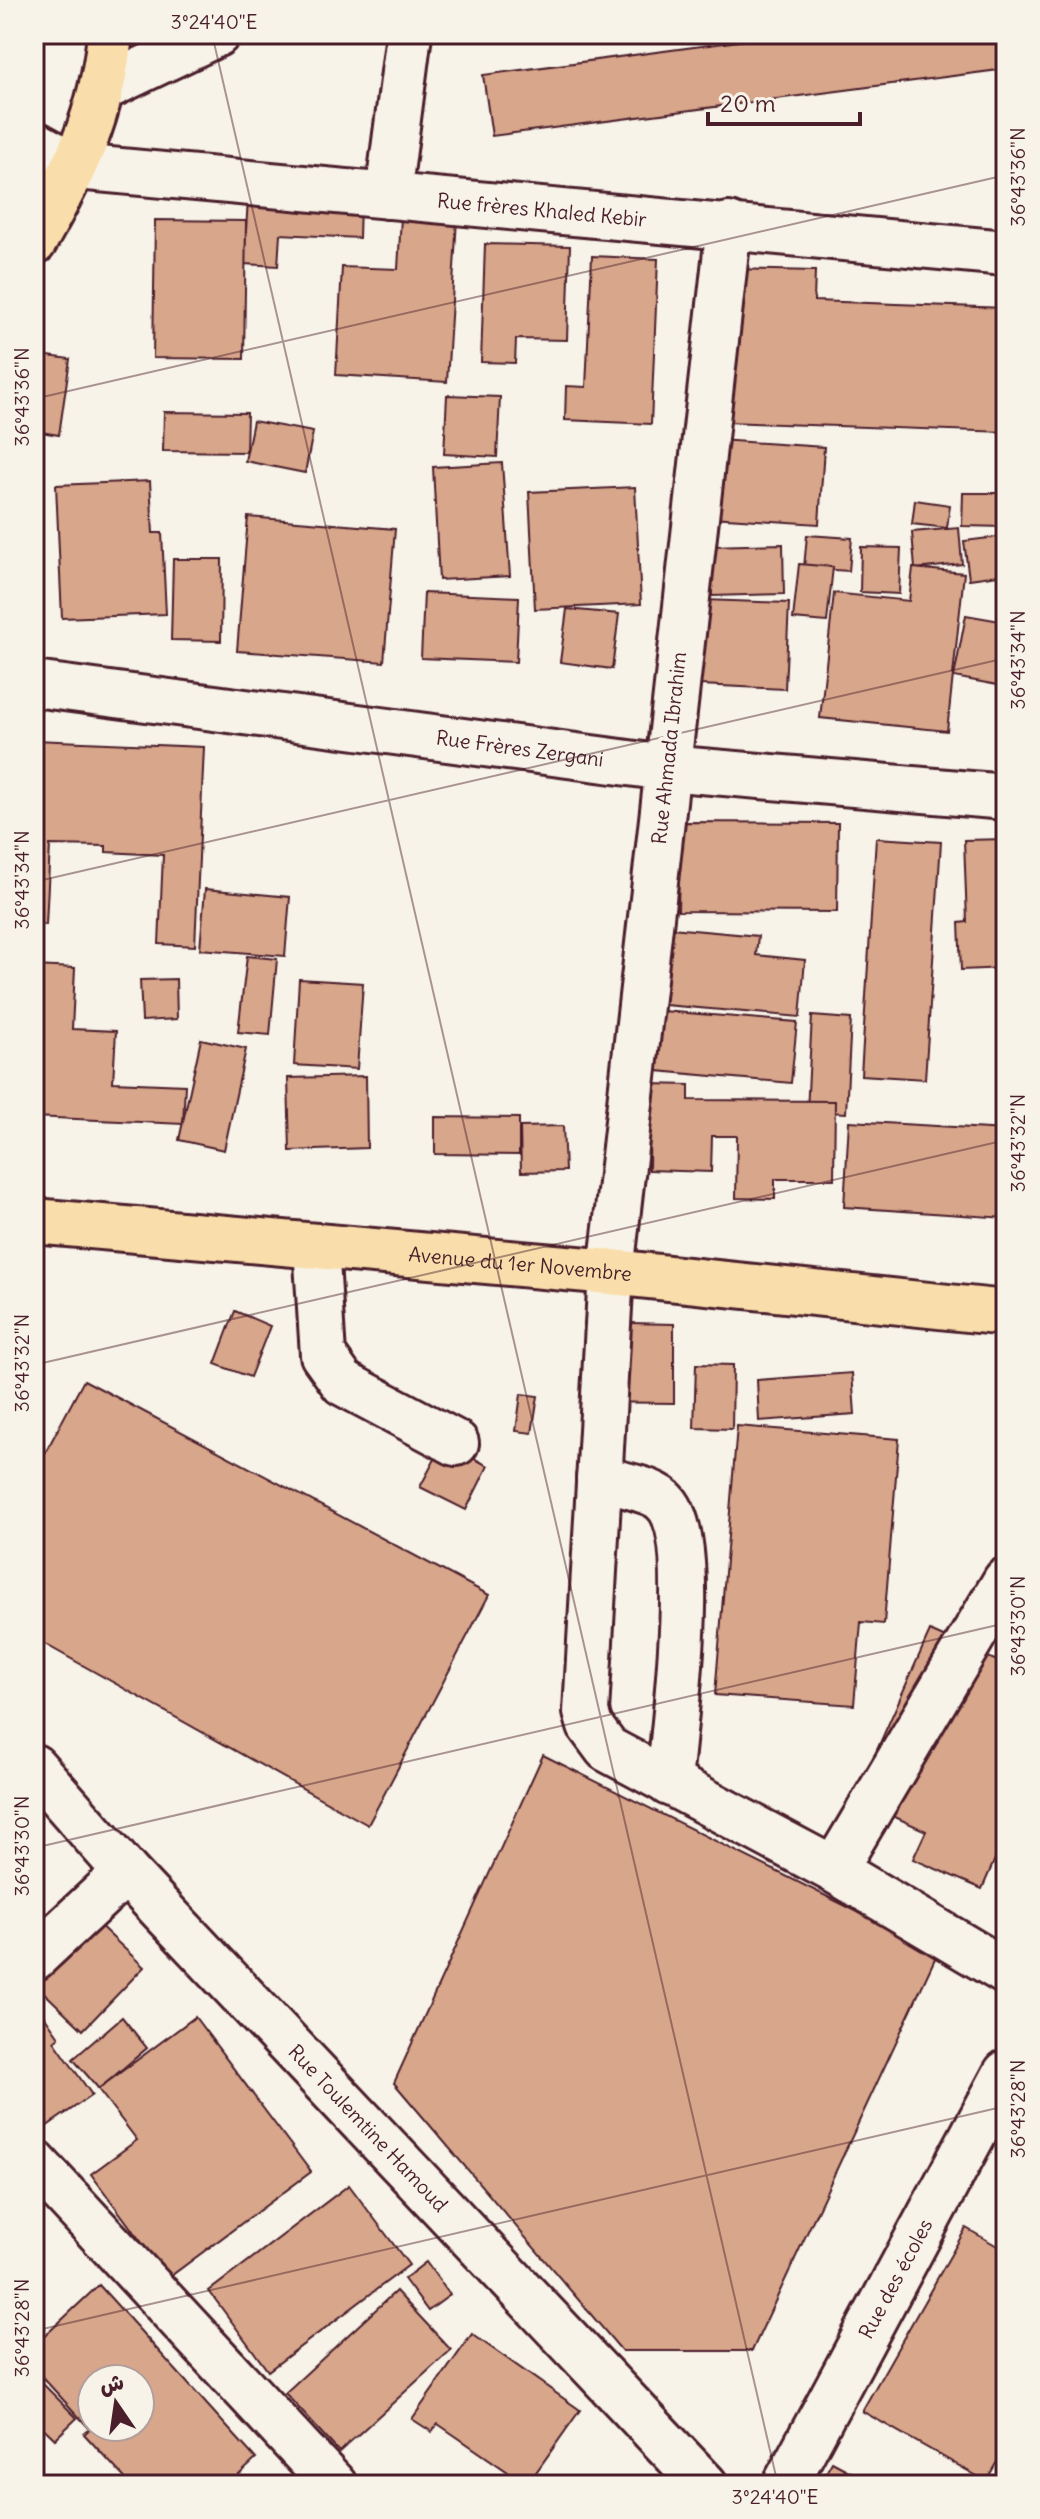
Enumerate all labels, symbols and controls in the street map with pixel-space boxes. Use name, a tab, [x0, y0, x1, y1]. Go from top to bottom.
text: 3°24'40"E	[171, 9, 257, 34]
scale bar	[708, 76, 860, 126]
text: 20 m	[720, 88, 776, 118]
text: 36°43'36"N	[1005, 127, 1030, 227]
street label: Rue frères Khaled Kebir	[436, 187, 648, 232]
text: 36°43'36"N	[9, 347, 34, 447]
text: 36°43'34"N	[1005, 610, 1030, 710]
street label: Rue Ahmada Ibrahim	[646, 650, 691, 846]
street label: Rue Frères Zergani	[434, 725, 605, 772]
text: 36°43'34"N	[9, 830, 34, 930]
text: 36°43'32"N	[1005, 1094, 1030, 1192]
street label: Avenue du 1er Novembre	[407, 1241, 633, 1286]
text: 36°43'32"N	[9, 1314, 34, 1412]
text: 36°43'30"N	[1005, 1575, 1030, 1677]
text: 36°43'30"N	[9, 1795, 34, 1897]
street label: Rue Toulemtine Hamoud	[283, 2039, 453, 2217]
text: 36°43'28"N	[1005, 2060, 1030, 2159]
street label: Rue des écoles	[853, 2214, 937, 2343]
text: 36°43'28"N	[9, 2279, 34, 2378]
north arrow	[76, 2363, 156, 2443]
text: ش	[97, 2367, 126, 2400]
text: 3°24'40"E	[732, 2484, 818, 2509]

